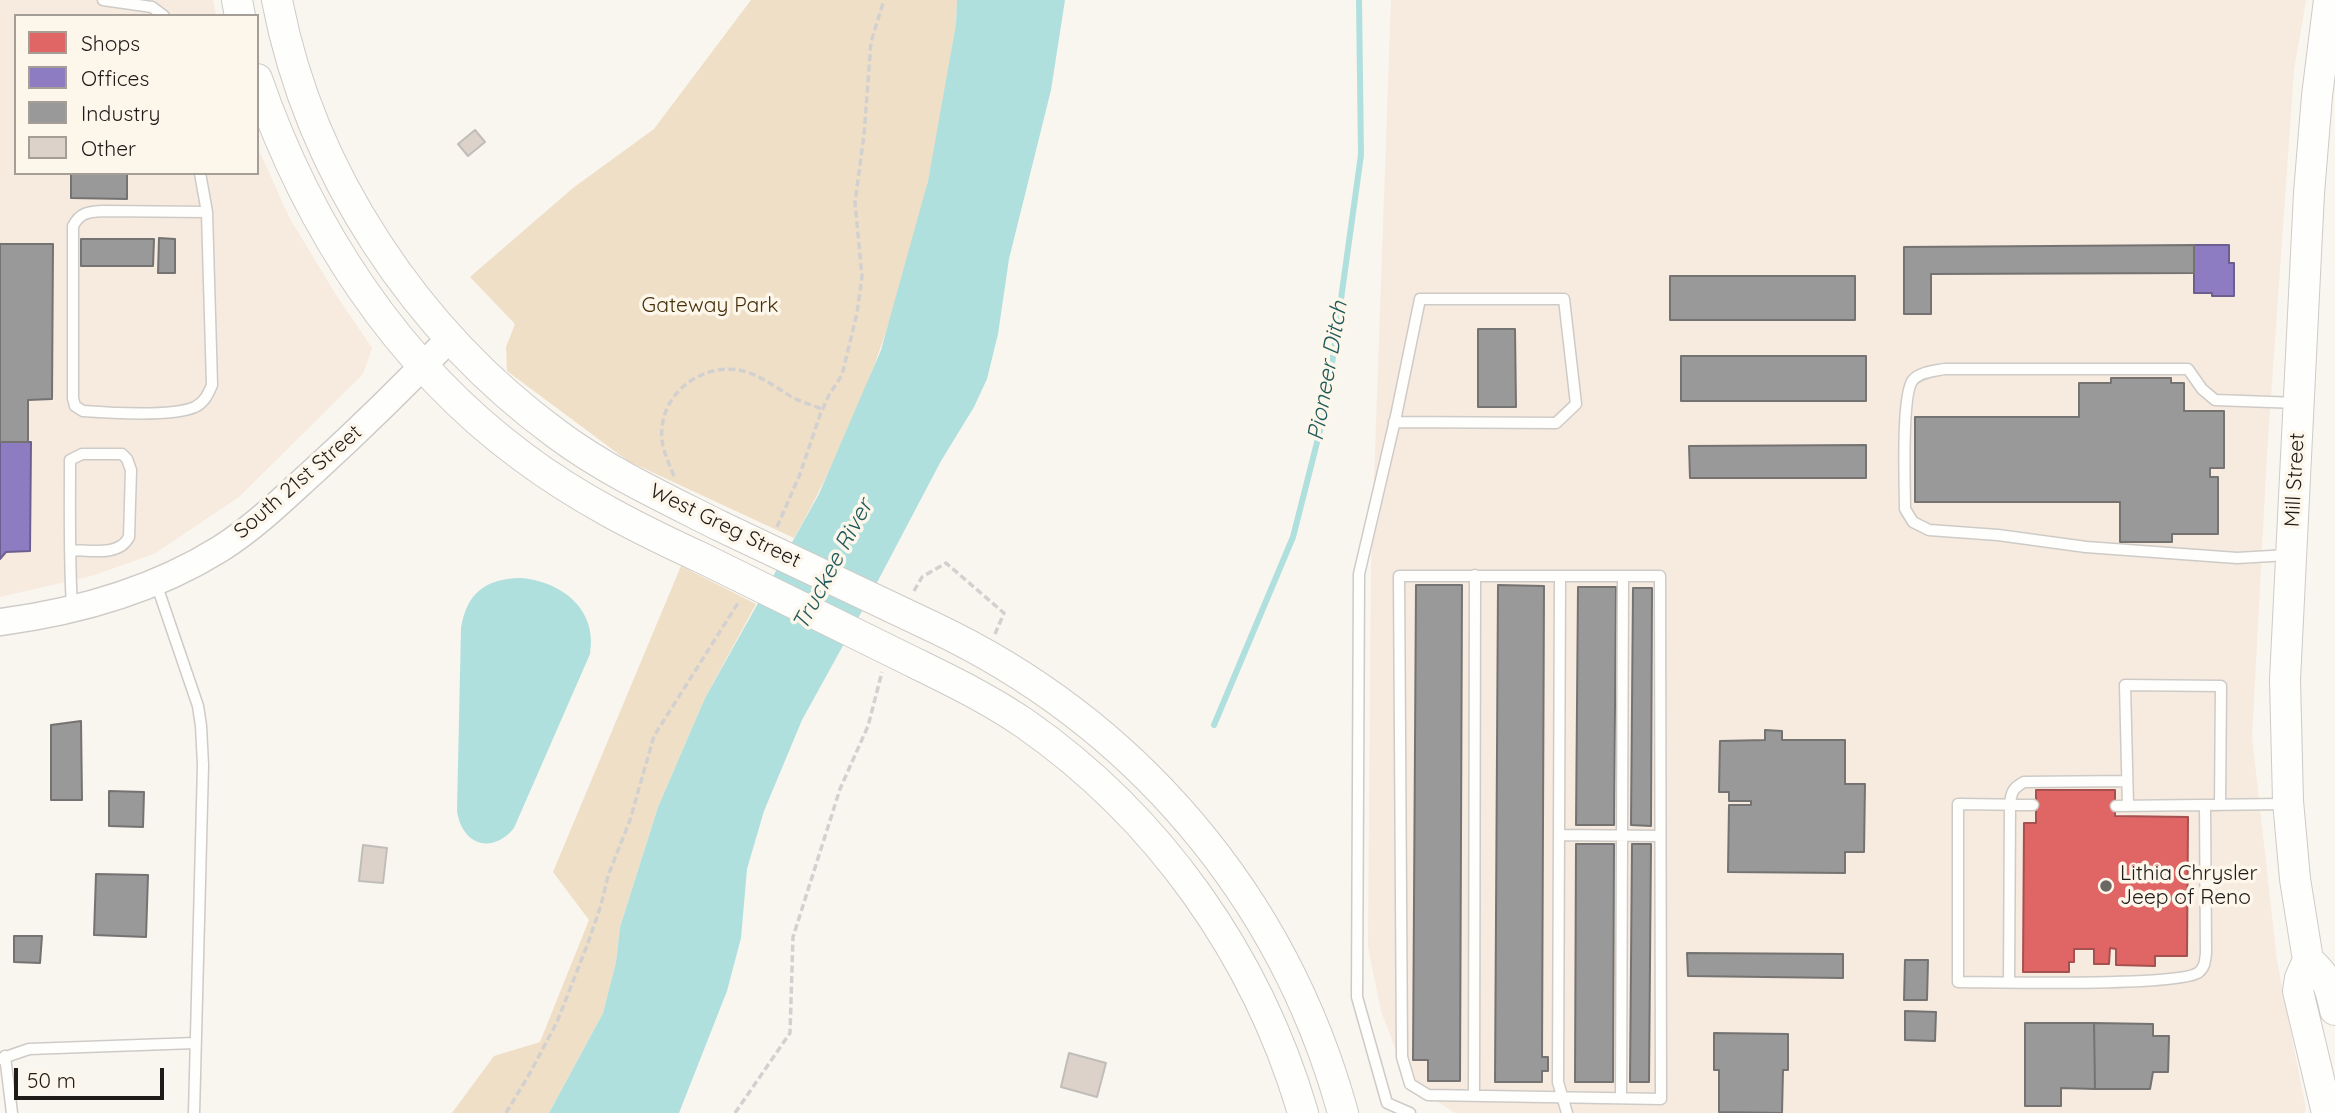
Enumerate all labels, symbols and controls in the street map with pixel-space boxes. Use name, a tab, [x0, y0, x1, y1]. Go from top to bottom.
legend	[14, 14, 259, 175]
text: Shops	[81, 30, 140, 56]
text: Offices	[81, 65, 149, 91]
text: Industry	[81, 100, 160, 126]
text: Other	[81, 135, 136, 161]
park label: Gateway Park	[641, 293, 779, 319]
water label: Pioneer Ditch	[1302, 299, 1354, 443]
street label: South 21st Street	[229, 420, 367, 544]
street label: Mill Street	[2280, 432, 2310, 528]
street label: West Greg Street	[645, 479, 805, 573]
water label: Truckee River	[787, 495, 879, 635]
place label: Lithia Chrysler Jeep of Reno	[2120, 861, 2258, 911]
marker: Lithia Chrysler Jeep of Reno	[2098, 878, 2114, 894]
scale bar	[18, 1054, 168, 1098]
text: 50 m	[27, 1067, 76, 1093]

